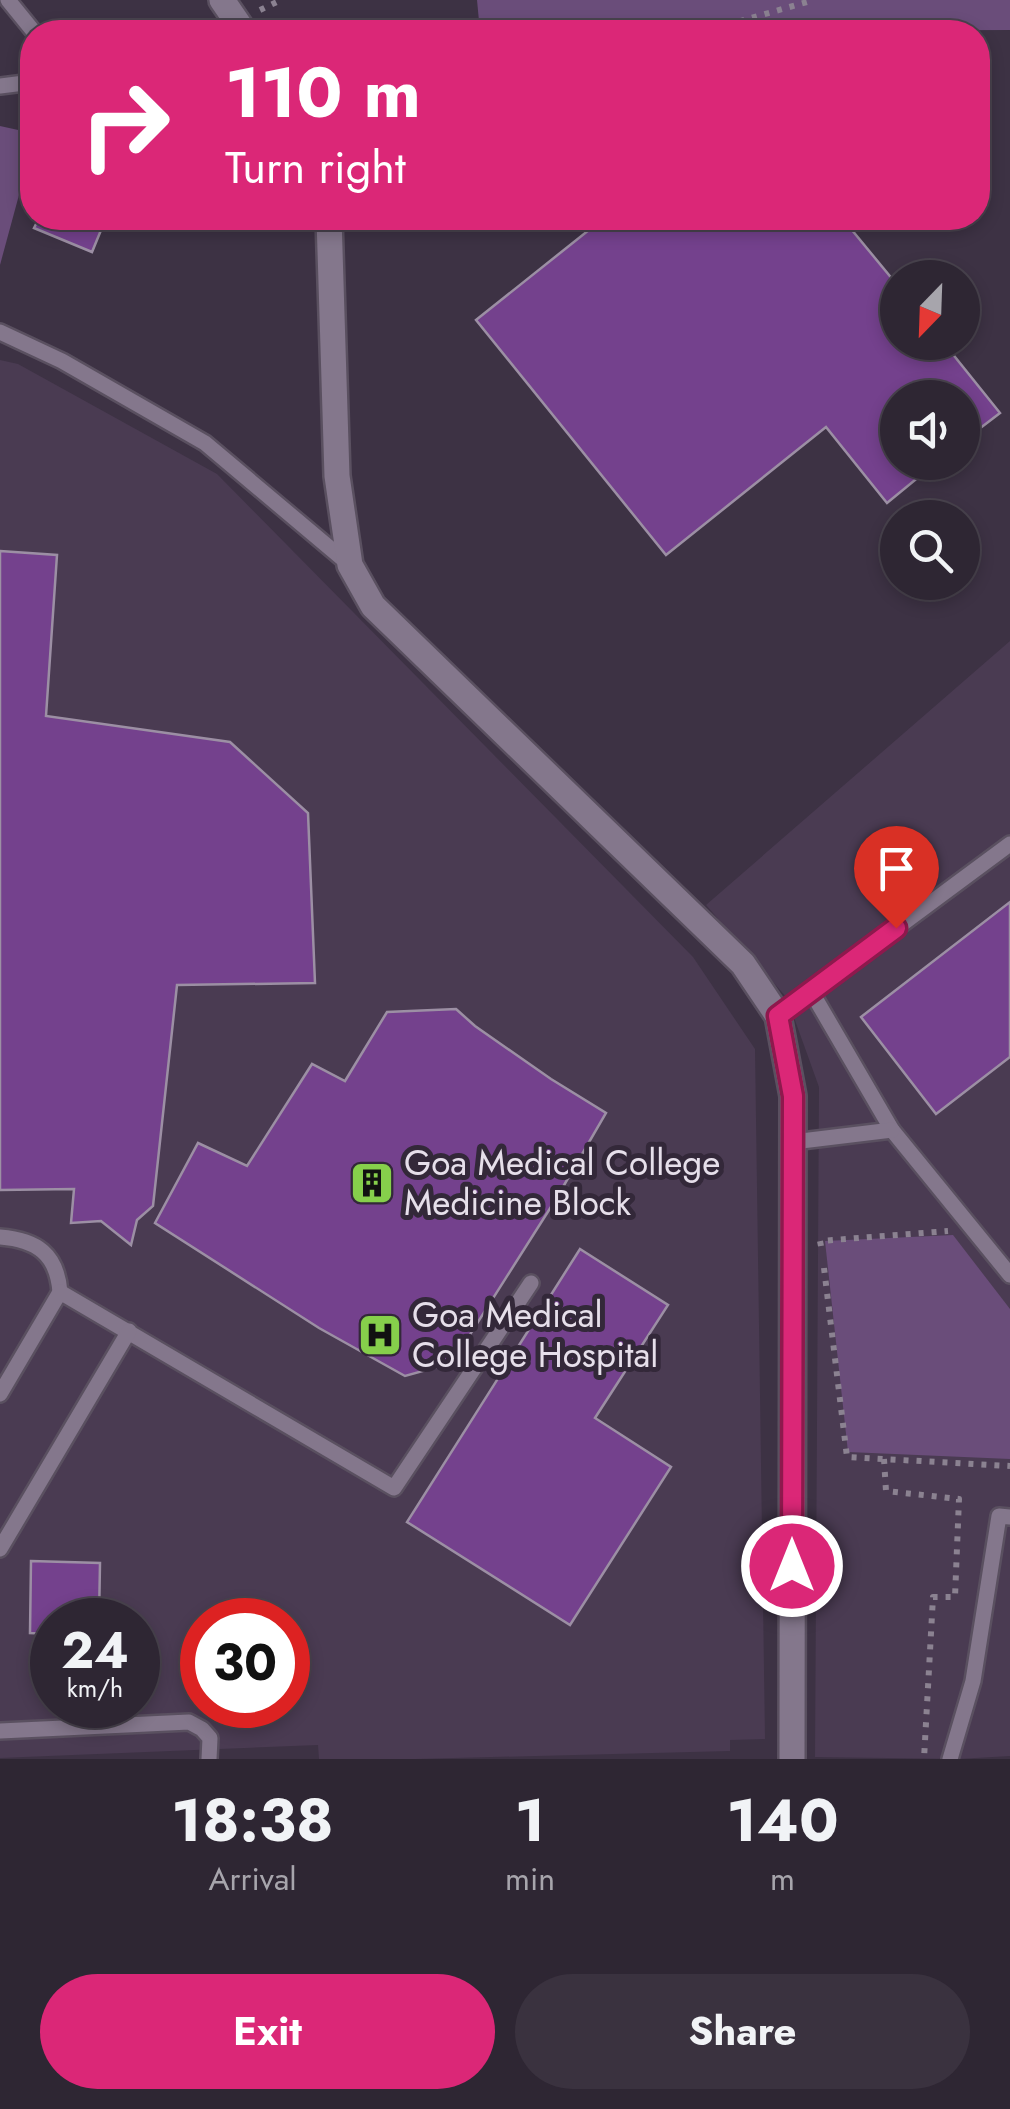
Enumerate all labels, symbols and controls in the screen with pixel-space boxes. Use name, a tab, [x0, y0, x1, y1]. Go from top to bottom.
text: 110 m	[225, 42, 421, 143]
icon: right	[60, 60, 190, 190]
text: Turn right	[225, 135, 406, 200]
north arrow	[880, 260, 980, 360]
map controls	[880, 260, 980, 600]
button: sound	[880, 380, 980, 480]
button: search	[880, 500, 980, 600]
pin	[854, 826, 939, 929]
icon: arrive	[869, 841, 924, 896]
place label: Goa Medical College Medicine Block	[404, 1138, 720, 1228]
building icon: Goa Medical College Medicine Block	[349, 1160, 395, 1206]
place label: Goa Medical College Hospital	[412, 1290, 658, 1380]
hospital icon: Goa Medical College Hospital	[357, 1312, 403, 1358]
position arrow	[740, 1514, 844, 1618]
speed limit sign: 30	[180, 1598, 310, 1728]
text: 24	[61, 1614, 129, 1687]
text: km/h	[67, 1670, 123, 1706]
text: 18:38	[171, 1777, 334, 1864]
text: 1	[515, 1777, 545, 1864]
text: 140	[727, 1777, 839, 1864]
text: Arrival	[208, 1856, 297, 1902]
text: min	[505, 1856, 555, 1902]
text: m	[770, 1856, 795, 1902]
button: Exit	[40, 1974, 495, 2089]
button: Share	[515, 1974, 970, 2089]

